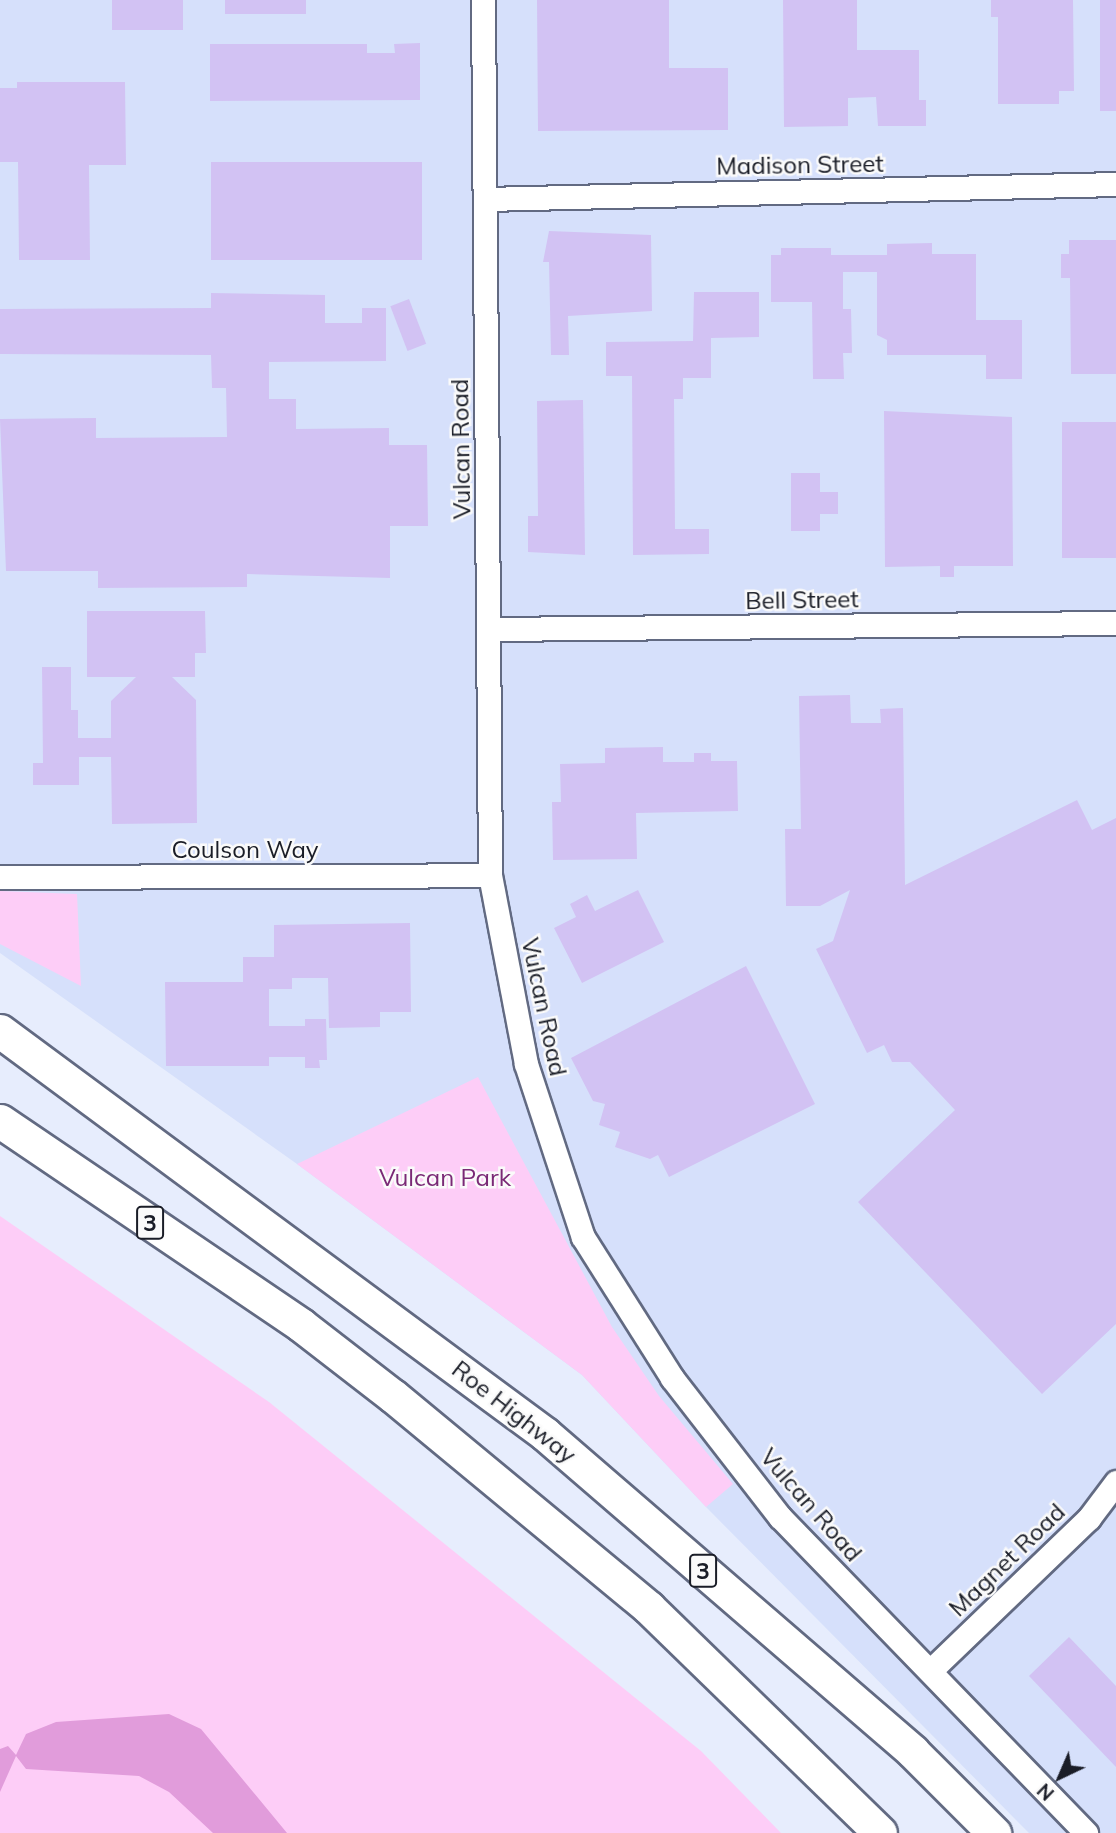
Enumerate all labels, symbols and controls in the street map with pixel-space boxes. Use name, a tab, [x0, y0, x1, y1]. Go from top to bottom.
street label: Madison Street	[716, 149, 884, 181]
street label: Vulcan Road	[445, 379, 477, 519]
street label: Bell Street	[745, 585, 859, 615]
street label: Coulson Way	[171, 836, 319, 864]
street label: Vulcan Road	[515, 935, 573, 1079]
park label: Vulcan Park	[379, 1164, 511, 1192]
road number: 3	[136, 1204, 164, 1242]
street label: Roe Highway	[446, 1355, 582, 1469]
street label: Vulcan Road	[754, 1443, 868, 1567]
street label: Magnet Road	[943, 1498, 1071, 1622]
road number: 3	[689, 1552, 717, 1590]
north arrow	[1025, 1742, 1095, 1812]
text: N	[1032, 1778, 1059, 1806]

